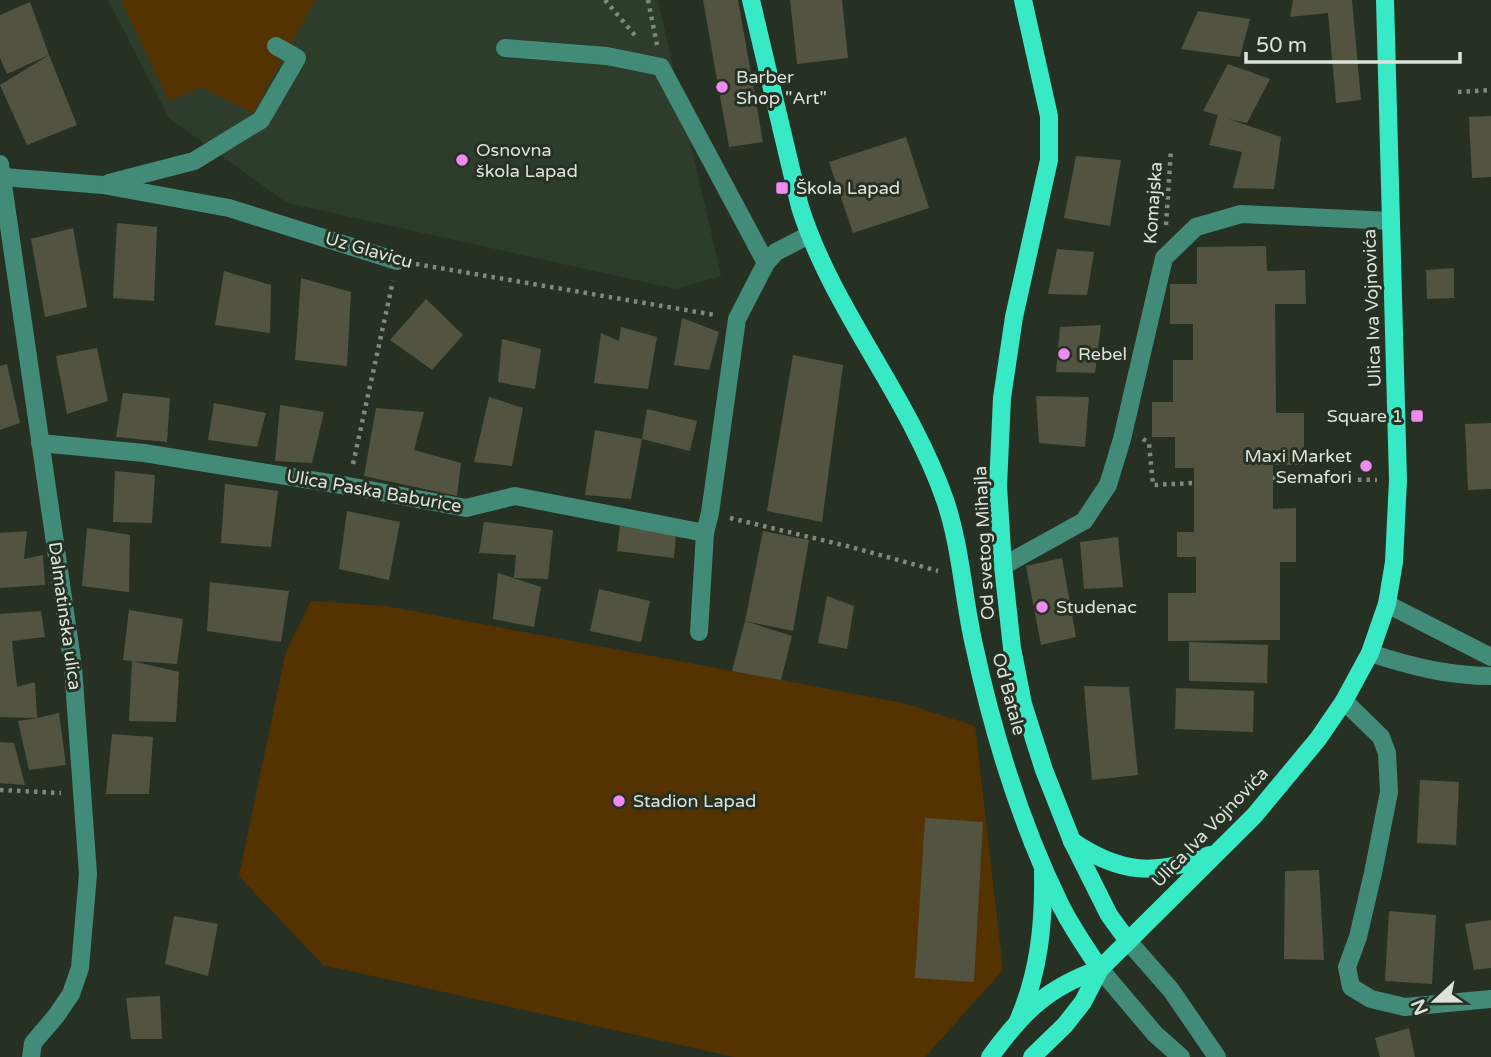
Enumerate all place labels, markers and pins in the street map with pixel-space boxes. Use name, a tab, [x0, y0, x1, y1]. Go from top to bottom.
place label: Barber Shop "Art"	[736, 66, 827, 109]
marker: Barber Shop "Art"	[714, 79, 730, 95]
place label: Osnovna škola Lapad	[476, 139, 578, 182]
marker: Osnovna škola Lapad	[454, 152, 470, 168]
place label: Škola Lapad	[796, 177, 900, 199]
marker: Škola Lapad	[774, 180, 790, 196]
place label: Rebel	[1078, 343, 1127, 365]
marker: Rebel	[1056, 346, 1072, 362]
place label: Square 1	[1327, 405, 1403, 427]
marker: Square 1	[1409, 408, 1425, 424]
place label: Maxi Market Semafori	[1244, 445, 1352, 488]
marker: Maxi Market Semafori	[1358, 458, 1374, 474]
place label: Studenac	[1056, 596, 1137, 618]
marker: Studenac	[1034, 599, 1050, 615]
place label: Stadion Lapad	[633, 790, 756, 812]
marker: Stadion Lapad	[611, 793, 627, 809]

